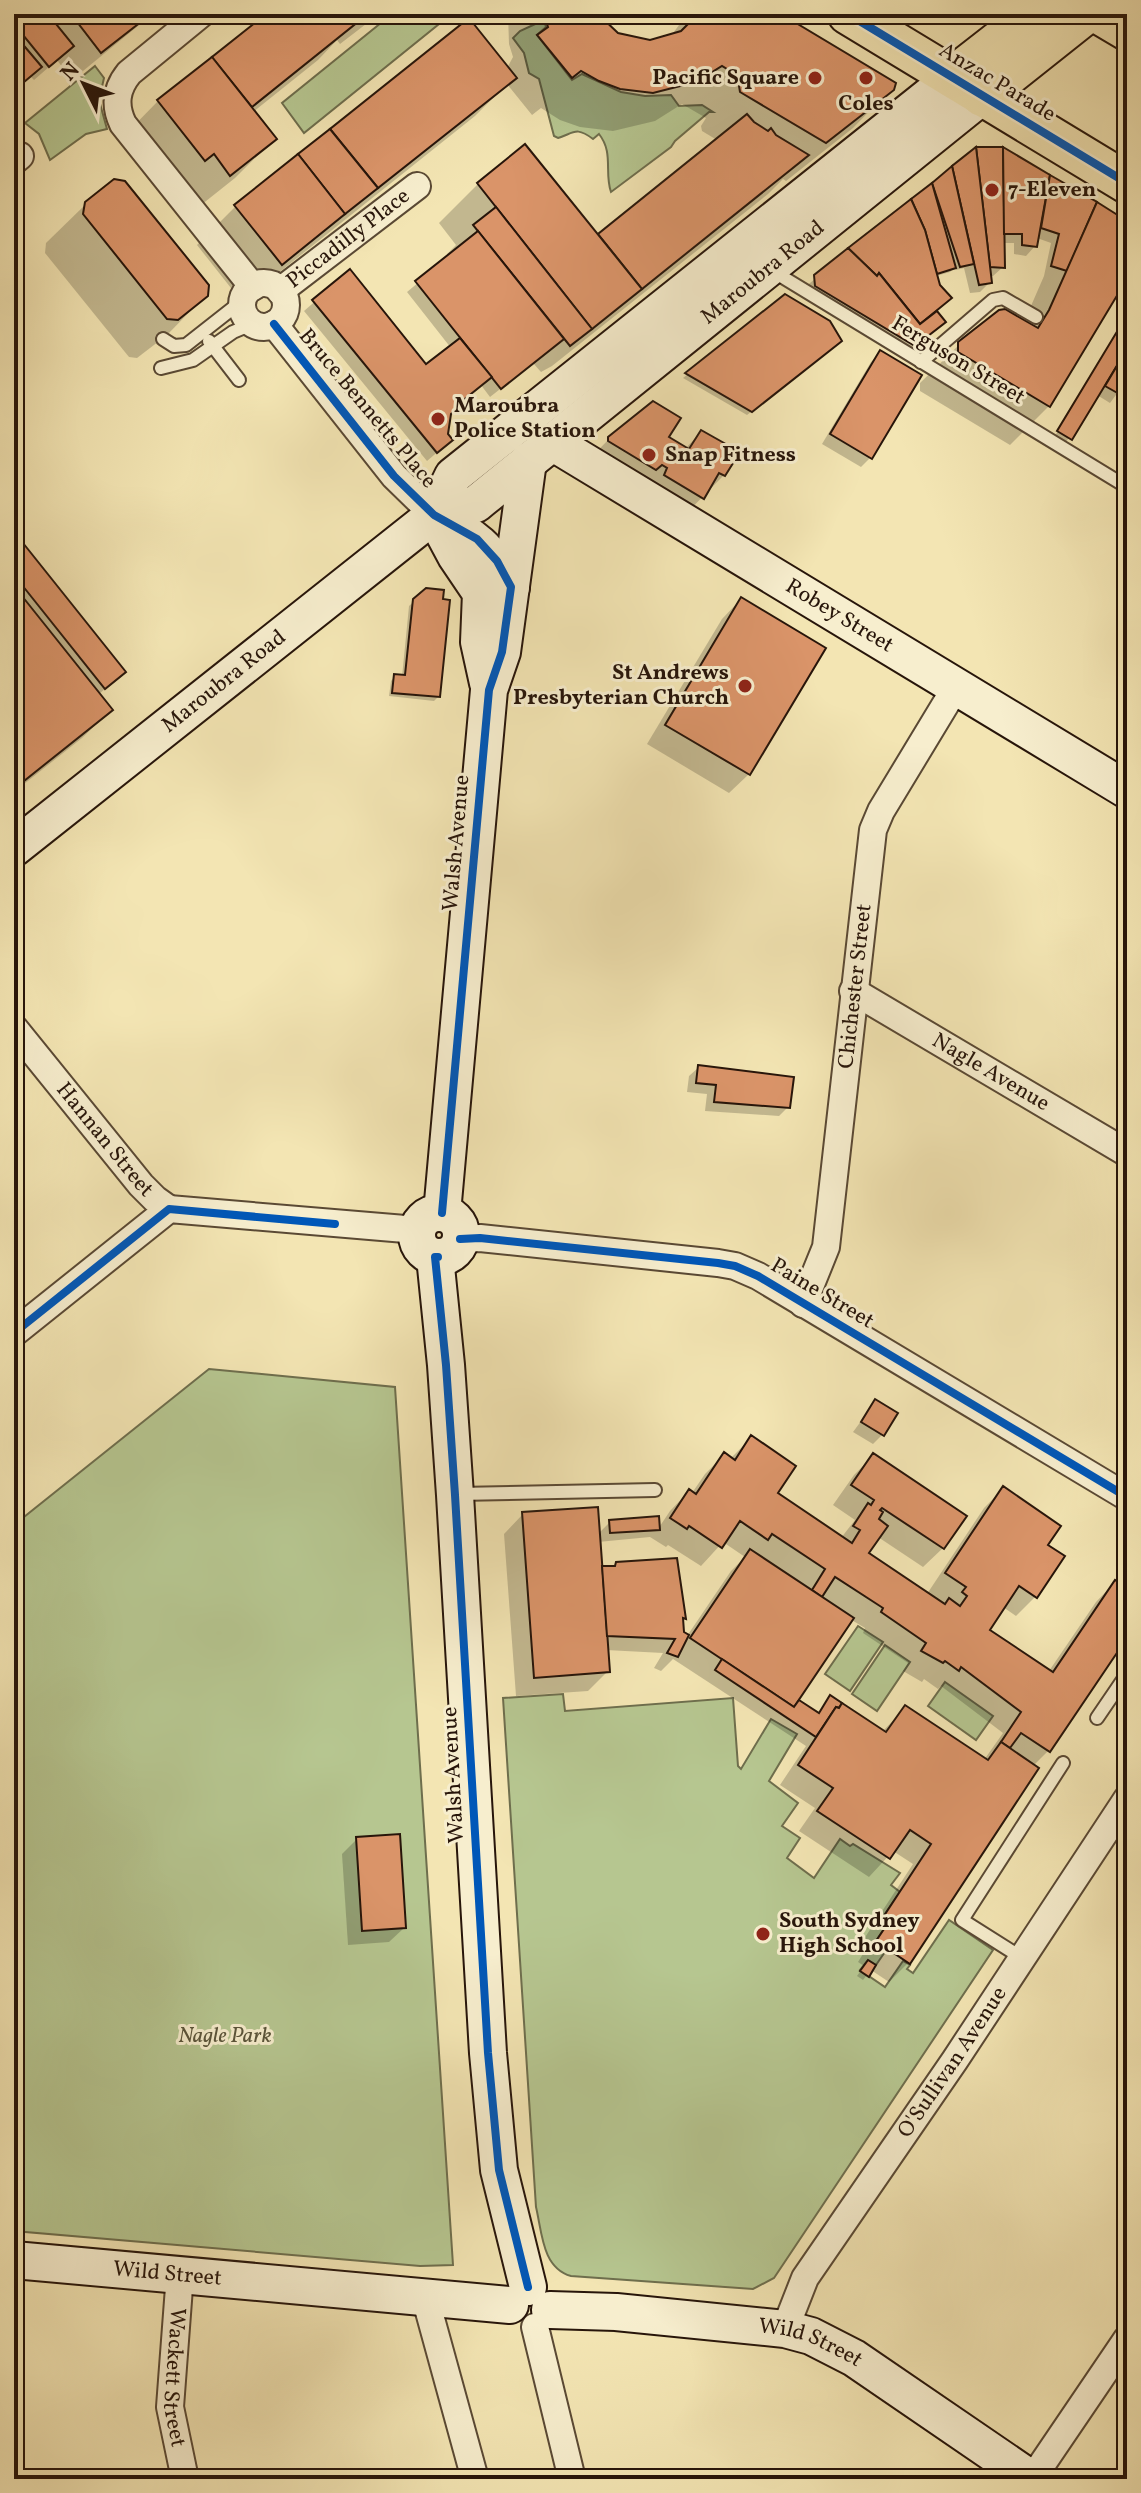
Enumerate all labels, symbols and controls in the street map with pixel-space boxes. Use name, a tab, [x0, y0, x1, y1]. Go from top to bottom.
street label: Anzac Parade	[933, 36, 1061, 130]
north arrow	[44, 44, 124, 124]
text: N	[54, 56, 88, 89]
place label: Pacific Square	[652, 63, 799, 94]
marker: Pacific Square	[806, 69, 824, 87]
marker: Coles	[857, 69, 875, 87]
place label: Coles	[838, 89, 894, 120]
place label: 7-Eleven	[1008, 175, 1096, 206]
street label: Piccadilly Place	[280, 181, 417, 296]
marker: 7-Eleven	[983, 181, 1001, 199]
street label: Maroubra Road	[694, 213, 831, 332]
street label: Ferguson Street	[885, 309, 1031, 413]
street label: Bruce Bennetts Place	[291, 322, 443, 496]
place label: Maroubra Police Station	[454, 391, 596, 447]
marker: Maroubra Police Station	[429, 410, 447, 428]
place label: Snap Fitness	[665, 440, 796, 471]
marker: Snap Fitness	[640, 446, 658, 464]
street label: Robey Street	[779, 571, 900, 661]
street label: Maroubra Road	[155, 622, 293, 741]
place label: St Andrews Presbyterian Church	[513, 658, 729, 714]
marker: St Andrews Presbyterian Church	[736, 677, 754, 695]
street label: Walsh Avenue	[436, 773, 478, 913]
street label: Chichester Street	[831, 902, 880, 1070]
street label: Nagle Avenue	[926, 1026, 1055, 1119]
street label: Hannan Street	[48, 1076, 161, 1205]
street label: Paine Street	[764, 1251, 880, 1337]
street label: Walsh Avenue	[435, 1706, 473, 1844]
place label: South Sydney High School	[779, 1906, 920, 1962]
marker: South Sydney High School	[754, 1925, 772, 1943]
street label: O'Sullivan Avenue	[890, 1981, 1015, 2144]
park label: Nagle Park	[178, 2021, 272, 2052]
street label: Wild Street	[112, 2254, 223, 2294]
street label: Wackett Street	[154, 2307, 194, 2450]
street label: Wild Street	[757, 2311, 869, 2375]

